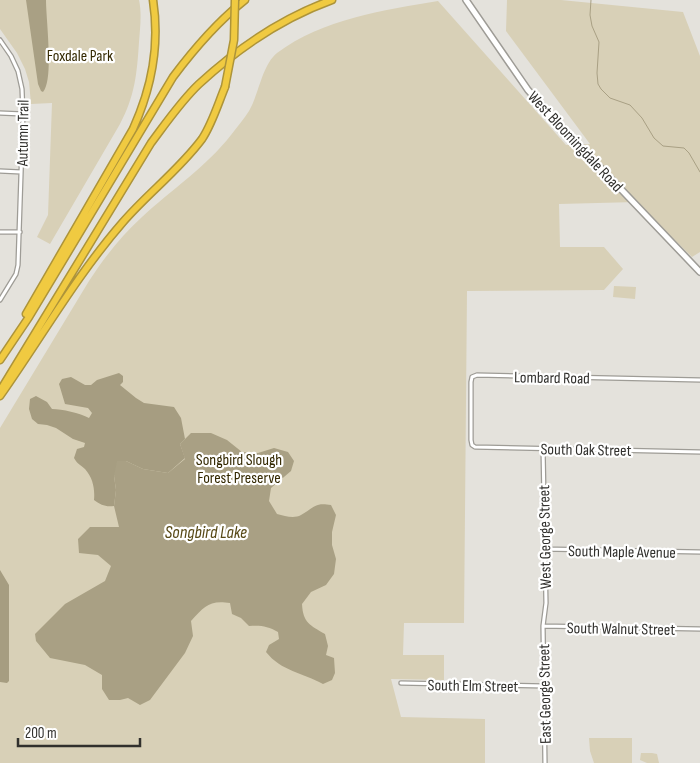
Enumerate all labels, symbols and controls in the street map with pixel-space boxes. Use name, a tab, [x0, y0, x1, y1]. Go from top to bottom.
park label: Foxdale Park	[47, 47, 113, 66]
street label: West Bloomingdale Road	[523, 88, 627, 196]
street label: Autumn Trail	[13, 100, 34, 167]
street label: Lombard Road	[514, 368, 590, 389]
street label: South Oak Street	[540, 440, 632, 461]
park label: Songbird Slough Forest Preserve	[196, 451, 282, 488]
street label: West George Street	[535, 485, 556, 589]
water label: Songbird Lake	[165, 522, 247, 543]
street label: South Maple Avenue	[568, 542, 676, 563]
street label: South Walnut Street	[567, 619, 675, 640]
street label: East George Street	[535, 644, 556, 744]
street label: South Elm Street	[428, 676, 519, 697]
scale bar	[18, 716, 140, 748]
text: 200 m	[25, 724, 57, 743]

